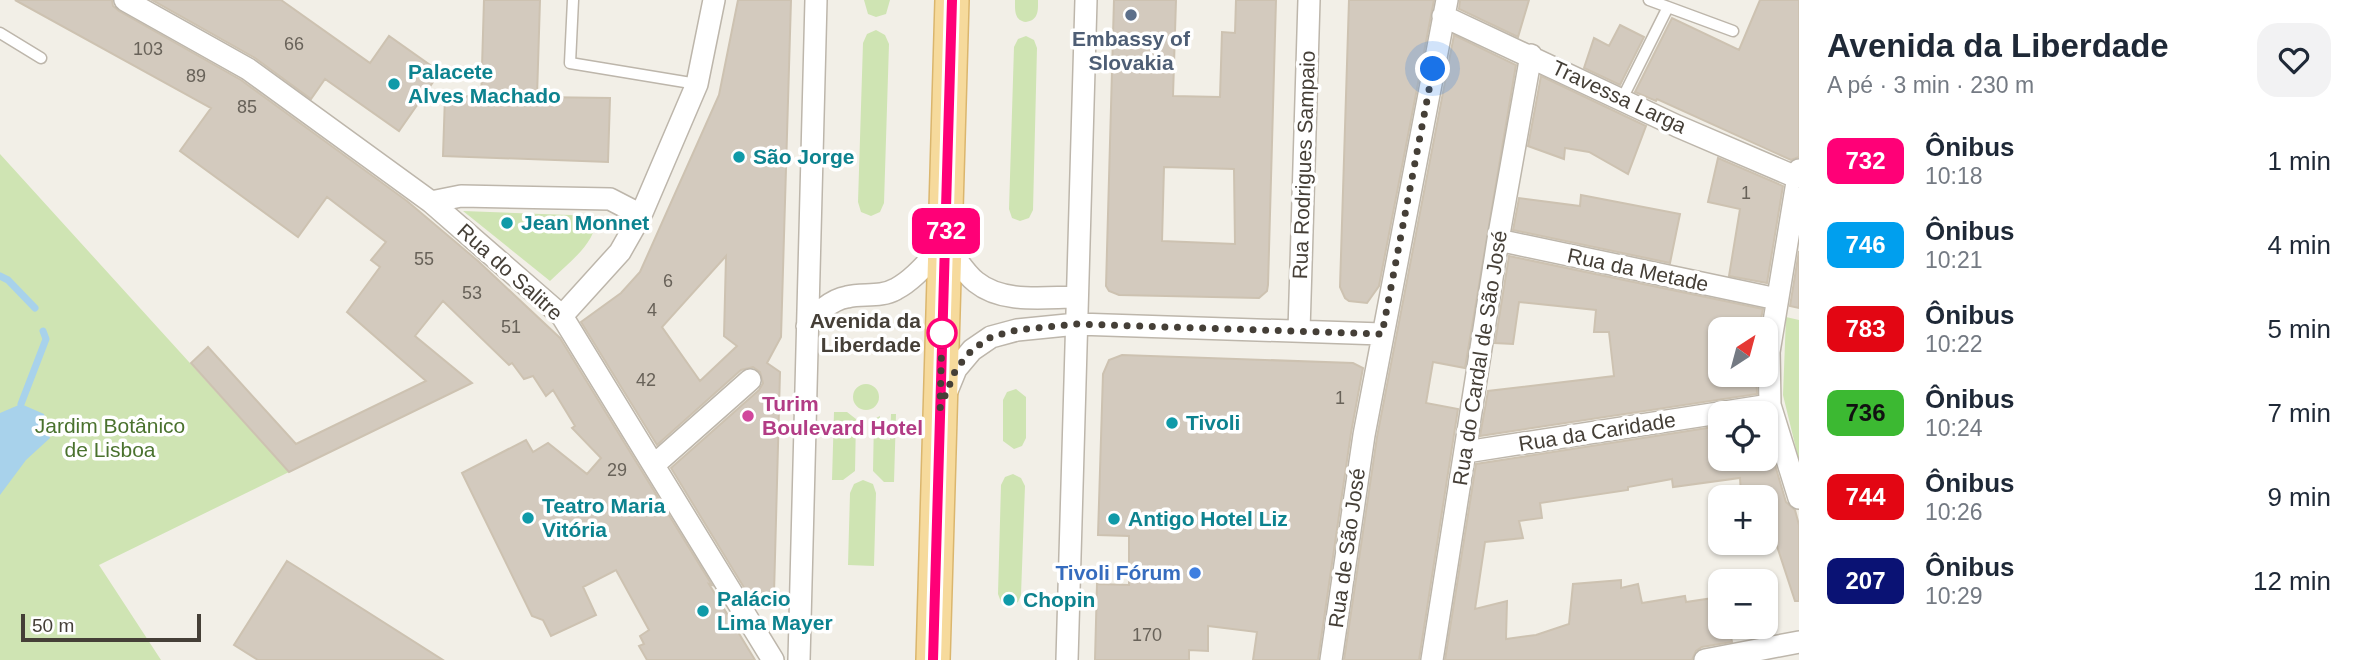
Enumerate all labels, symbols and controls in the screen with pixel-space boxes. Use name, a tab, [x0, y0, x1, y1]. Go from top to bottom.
marker: Embassy of Slovakia	[1123, 7, 1139, 23]
button: heart	[2257, 23, 2331, 97]
place label: Embassy of Slovakia	[1072, 27, 1191, 74]
text: Avenida da Liberdade	[1827, 27, 2169, 64]
house number: 66	[284, 34, 304, 54]
house number: 103	[133, 39, 163, 59]
street label: Rua Rodrigues Sampaio	[1288, 50, 1319, 280]
your location	[1415, 51, 1450, 86]
street label: Travessa Larga	[1549, 55, 1690, 138]
place label: Palacete Alves Machado	[408, 60, 561, 107]
house number: 89	[186, 66, 206, 86]
text: A pé · 3 min · 230 m	[1827, 72, 2034, 98]
marker: Palacete Alves Machado	[386, 76, 402, 92]
house number: 85	[237, 97, 257, 117]
text: Ônibus	[1925, 132, 2015, 162]
place label: São Jorge	[753, 145, 855, 168]
text: 1 min	[2267, 146, 2331, 176]
text: 732	[1845, 147, 1886, 174]
marker: São Jorge	[731, 149, 747, 165]
text: 10:18	[1925, 163, 1983, 189]
house number: 1	[1741, 183, 1751, 203]
line badge: 732	[906, 208, 986, 254]
place label: Jean Monnet	[521, 211, 649, 234]
marker: Jean Monnet	[499, 215, 515, 231]
text: Ônibus	[1925, 216, 2015, 246]
text: 732	[926, 217, 966, 244]
street label: Rua do Salitre	[453, 219, 567, 325]
street label: Rua do Cardal de São José	[1448, 229, 1511, 487]
text: 4 min	[2267, 230, 2331, 260]
text: 746	[1845, 231, 1886, 258]
street label: Rua da Metade	[1565, 243, 1711, 296]
text: 10:21	[1925, 247, 1983, 273]
house number: 55	[414, 249, 434, 269]
house number: 6	[663, 271, 673, 291]
house number: 53	[462, 283, 482, 303]
house number: 4	[647, 300, 657, 320]
text: Ônibus	[1925, 300, 2015, 330]
place label: Avenida da Liberdade	[810, 309, 921, 356]
text: 5 min	[2267, 314, 2331, 344]
text: 783	[1845, 315, 1886, 342]
house number: 51	[501, 317, 521, 337]
north arrow	[1708, 317, 1778, 387]
map controls	[1708, 317, 1778, 639]
marker: Avenida da Liberdade	[927, 318, 957, 348]
text: 10:22	[1925, 331, 1983, 357]
house number: 42	[636, 370, 656, 390]
text: Ônibus	[1925, 384, 2015, 414]
house number: 1	[1335, 388, 1345, 408]
place label: Turim Boulevard Hotel	[762, 392, 923, 439]
text: 7 min	[2267, 398, 2331, 428]
text: 736	[1845, 399, 1886, 426]
button: locate	[1708, 401, 1778, 471]
marker: Turim Boulevard Hotel	[740, 408, 756, 424]
street label: Rua da Caridade	[1517, 408, 1677, 455]
place label: Tivoli	[1186, 411, 1240, 434]
park label: Jardim Botânico de Lisboa	[35, 414, 185, 461]
marker: Tivoli	[1164, 415, 1180, 431]
text: 10:24	[1925, 415, 1983, 441]
house number: 29	[607, 460, 627, 480]
street label: Rua de São José	[1324, 467, 1369, 629]
text: Ônibus	[1925, 468, 2015, 498]
text: 9 min	[2267, 482, 2331, 512]
text: 744	[1845, 483, 1886, 510]
button: +	[1708, 485, 1778, 555]
place label: Teatro Maria Vitória	[542, 494, 666, 541]
text: 10:26	[1925, 499, 1983, 525]
place label: Antigo Hotel Liz	[1128, 507, 1288, 530]
marker: Teatro Maria Vitória	[520, 510, 536, 526]
marker: Antigo Hotel Liz	[1106, 511, 1122, 527]
text: Ônibus	[1925, 552, 2015, 582]
place label: Tivoli Fórum	[1055, 561, 1181, 584]
marker: Tivoli Fórum	[1187, 565, 1203, 581]
text: 12 min	[2253, 566, 2331, 596]
text: 207	[1845, 567, 1886, 594]
button: −	[1708, 569, 1778, 639]
text: 10:29	[1925, 583, 1983, 609]
place label: Palácio Lima Mayer	[717, 587, 833, 634]
place label: Chopin	[1023, 588, 1095, 611]
marker: Chopin	[1001, 592, 1017, 608]
marker: Palácio Lima Mayer	[695, 603, 711, 619]
scale bar	[21, 611, 201, 643]
text: 50 m	[32, 615, 74, 636]
house number: 170	[1132, 625, 1162, 645]

